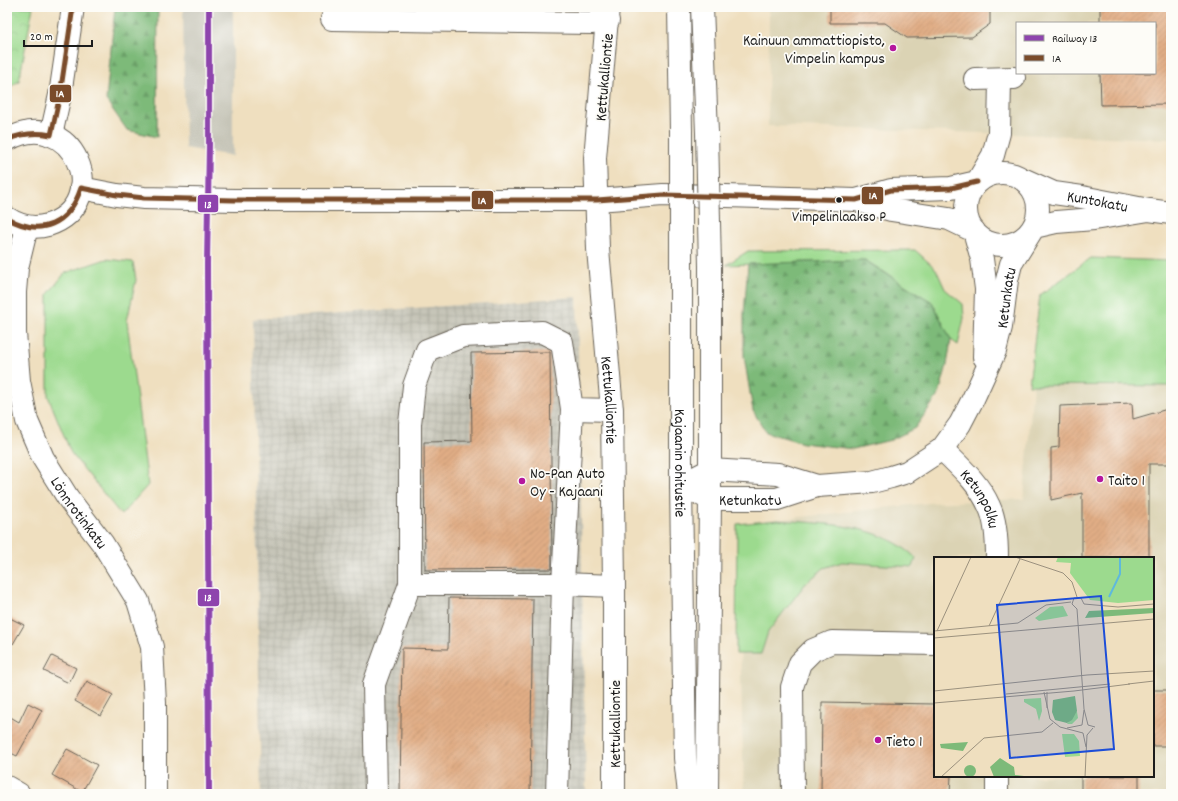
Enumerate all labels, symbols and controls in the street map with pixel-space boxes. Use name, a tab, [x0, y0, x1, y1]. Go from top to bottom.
scale bar	[24, 22, 92, 48]
legend	[1016, 22, 1156, 74]
text: 20 m	[30, 29, 53, 46]
place label: Kainuun ammattiopisto, Vimpelin kampus	[743, 30, 885, 71]
text: Railway 13	[1052, 31, 1097, 48]
street label: Kettukalliontie	[590, 32, 621, 122]
marker: Kainuun ammattiopisto, Vimpelin kampus	[888, 43, 898, 53]
text: 1A	[1052, 51, 1062, 68]
line badge: 1A	[49, 84, 72, 103]
text: 1A	[56, 87, 64, 103]
line badge: 1A	[861, 186, 884, 205]
street label: Kuntokatu	[1065, 186, 1130, 220]
text: 1A	[869, 189, 877, 205]
line badge: 1A	[471, 190, 494, 210]
line badge: 13	[197, 194, 219, 213]
text: 1A	[478, 194, 486, 210]
marker: Vimpelinlaakso P	[834, 195, 844, 205]
text: 13	[204, 198, 212, 214]
place label: Vimpelinlaakso P	[792, 207, 886, 229]
street label: Ketunkatu	[992, 265, 1024, 330]
street label: Kettukalliontie	[593, 355, 621, 444]
street label: Kajaanin ohitustie	[667, 409, 690, 517]
place label: No-Pan Auto Oy - Kajaani	[530, 463, 605, 504]
street label: Ketunpolku	[954, 465, 1004, 530]
place label: Taito 1	[1108, 470, 1145, 493]
street label: Lönnrotinkatu	[43, 473, 112, 555]
marker: Taito 1	[1095, 474, 1105, 484]
marker: No-Pan Auto Oy - Kajaani	[517, 476, 527, 486]
street label: Ketunkatu	[719, 489, 785, 513]
inset map	[934, 557, 1154, 777]
line badge: 13	[197, 588, 220, 607]
text: 13	[204, 591, 212, 607]
street label: Kettukalliontie	[605, 680, 628, 768]
place label: Tieto 1	[886, 731, 923, 754]
marker: Tieto 1	[873, 735, 883, 745]

